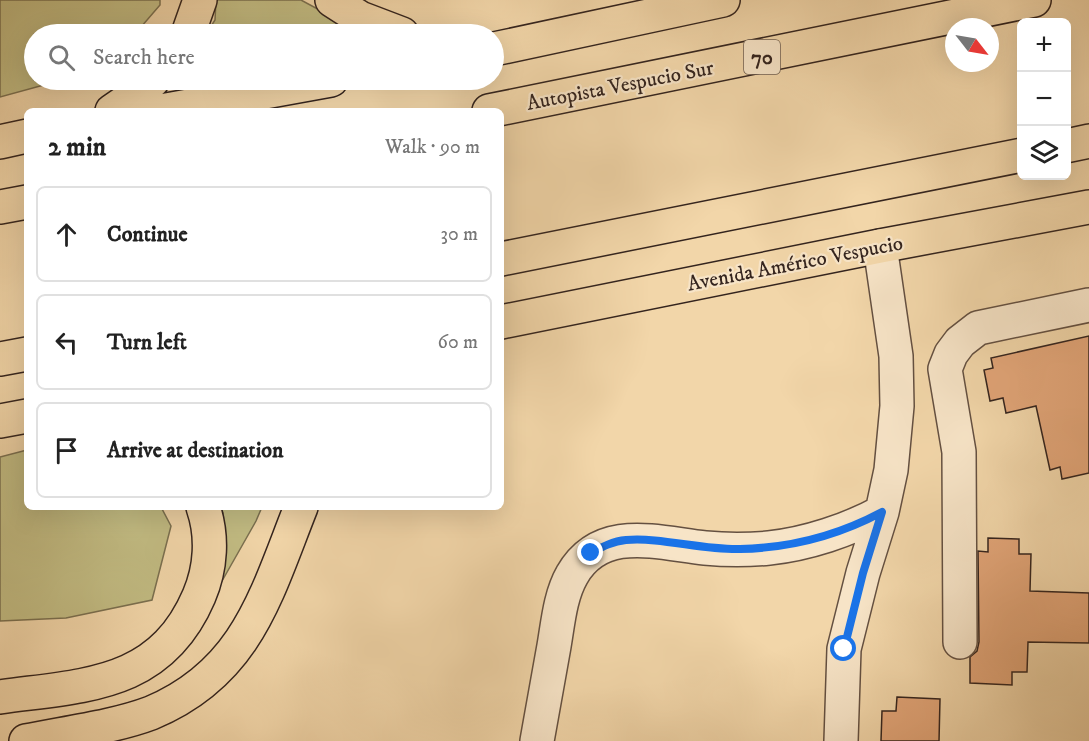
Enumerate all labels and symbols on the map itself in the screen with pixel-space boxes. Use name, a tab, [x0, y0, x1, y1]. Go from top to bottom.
north arrow	[945, 18, 999, 72]
road number: 70	[744, 40, 780, 74]
street label: Autopista Vespucio Sur	[524, 55, 716, 117]
street label: Avenida Américo Vespucio	[685, 230, 905, 298]
route end	[577, 539, 603, 565]
route start	[830, 635, 856, 661]

